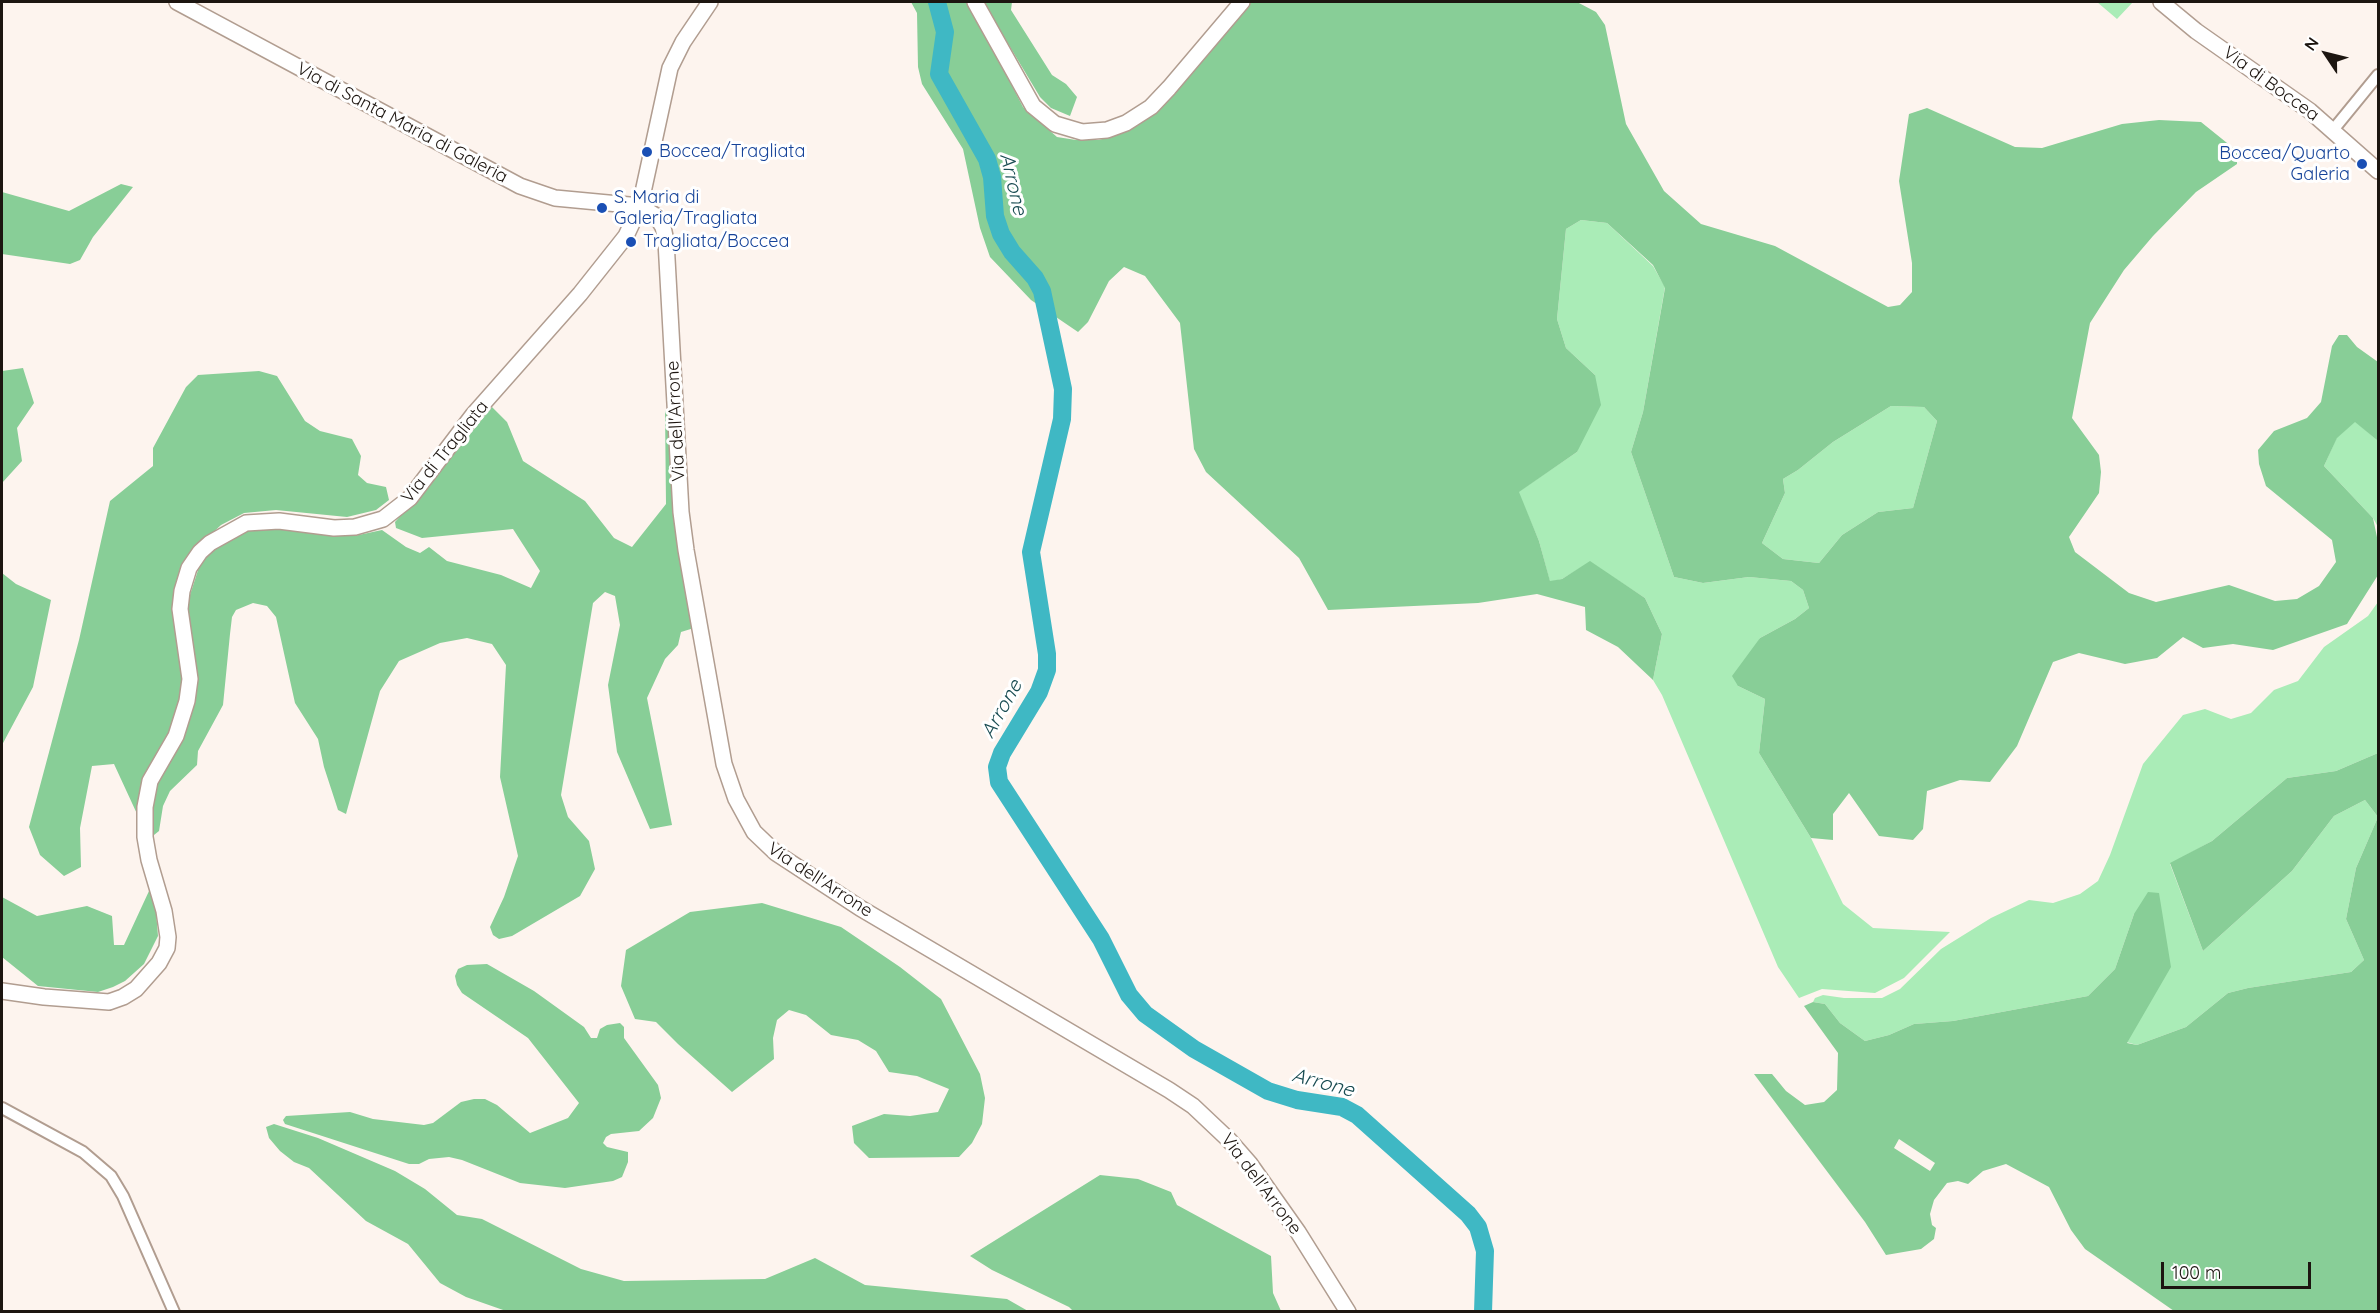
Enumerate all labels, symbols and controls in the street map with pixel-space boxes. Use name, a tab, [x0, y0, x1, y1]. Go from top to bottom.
north arrow	[2296, 24, 2356, 84]
text: N	[2300, 33, 2323, 54]
street label: Via di Boccea	[2219, 42, 2323, 126]
street label: Via di Santa Maria di Galeria	[293, 58, 511, 188]
place label: Boccea/Tragliata	[659, 141, 805, 163]
place label: Boccea/Quarto Galeria	[2219, 143, 2350, 186]
marker: Boccea/Tragliata	[640, 145, 654, 159]
water label: Arrone	[994, 151, 1032, 217]
marker: Boccea/Quarto Galeria	[2355, 157, 2369, 171]
place label: S. Maria di Galeria/Tragliata	[614, 187, 757, 230]
marker: S. Maria di Galeria/Tragliata	[595, 201, 609, 215]
place label: Tragliata/Boccea	[643, 231, 789, 253]
marker: Tragliata/Boccea	[624, 235, 638, 249]
street label: Via dell'Arrone	[662, 360, 690, 482]
street label: Via di Tragliata	[397, 396, 493, 508]
water label: Arrone	[976, 676, 1028, 742]
street label: Via dell'Arrone	[763, 838, 877, 922]
water label: Arrone	[1290, 1063, 1356, 1103]
street label: Via dell'Arrone	[1216, 1129, 1306, 1239]
scale bar	[2164, 1250, 2314, 1288]
text: 100 m	[2172, 1261, 2221, 1284]

